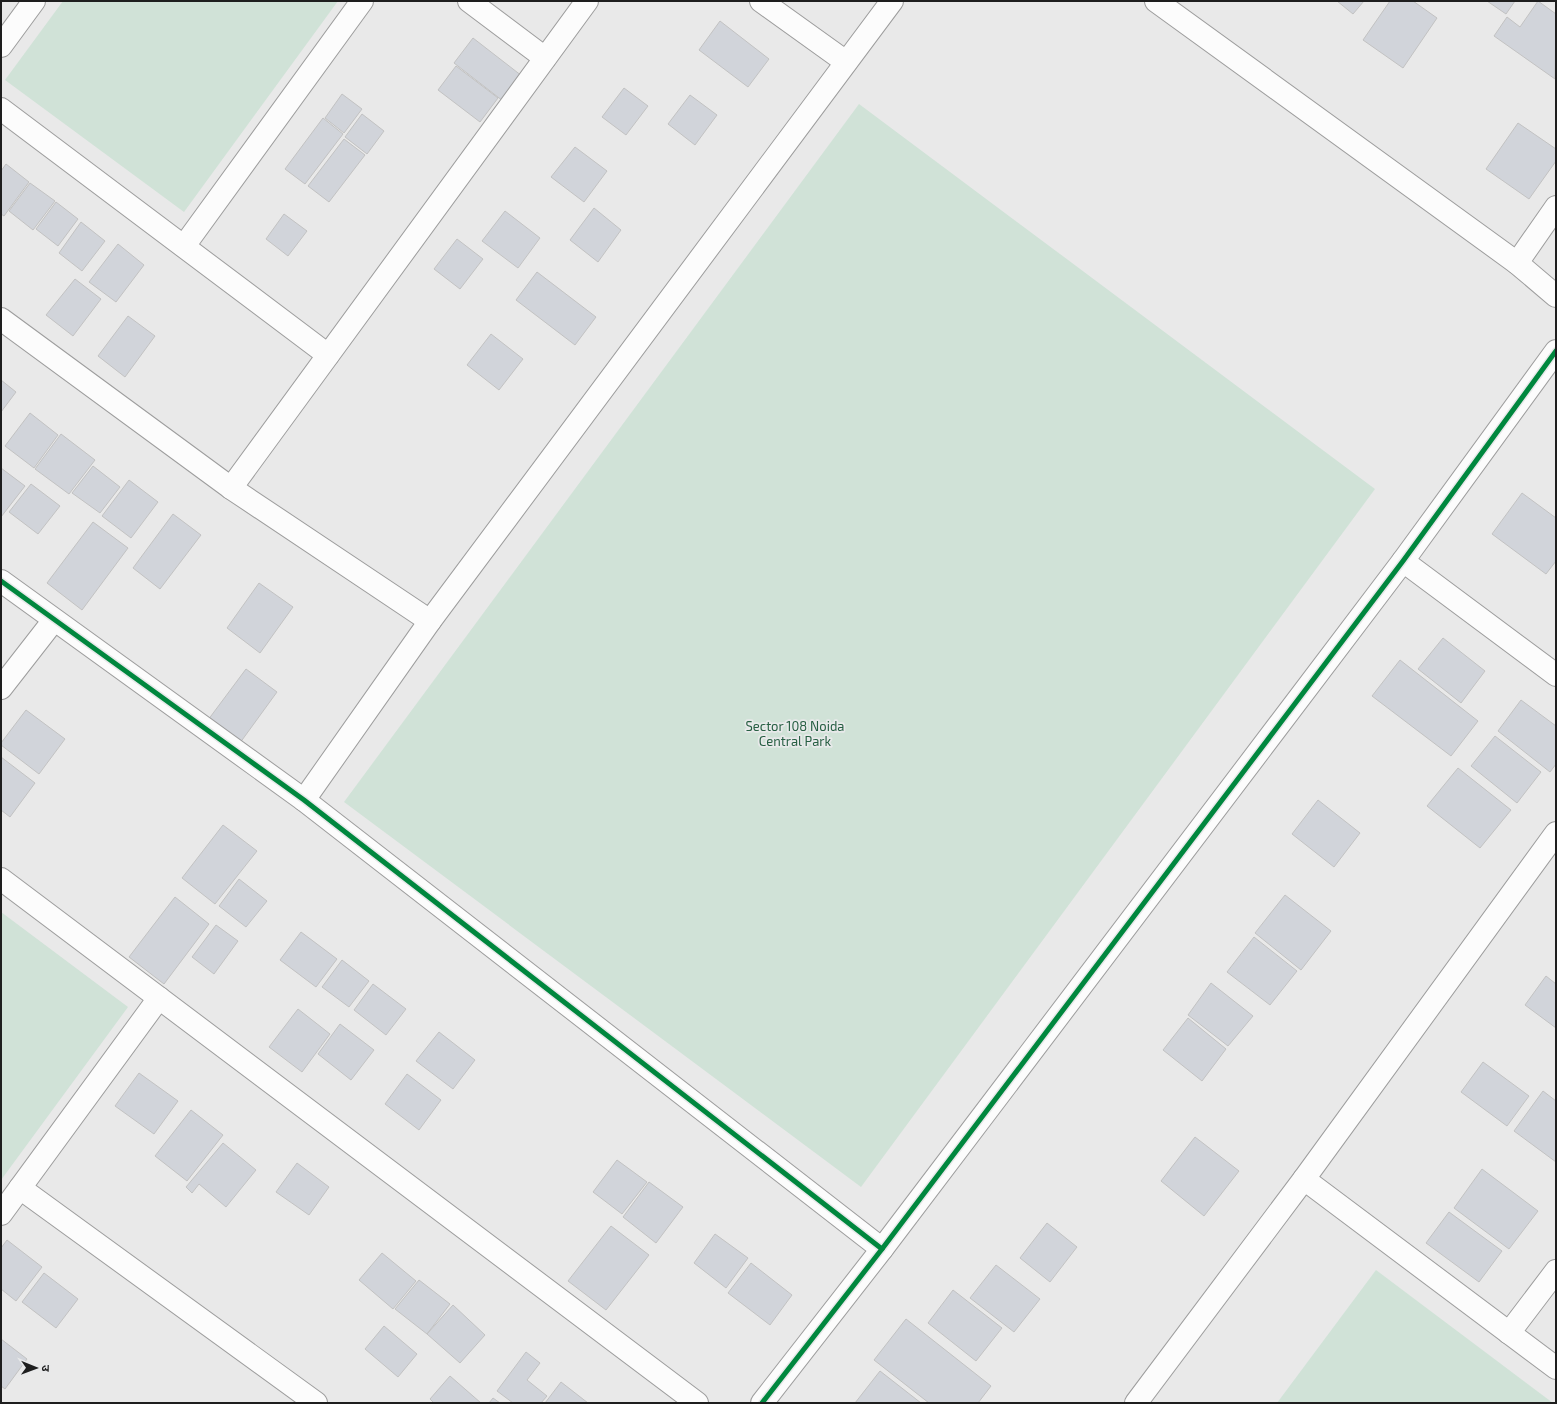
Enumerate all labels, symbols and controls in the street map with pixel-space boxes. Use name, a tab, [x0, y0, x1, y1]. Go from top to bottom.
park label: Sector 108 Noida Central Park	[746, 718, 844, 749]
north arrow	[16, 1348, 56, 1388]
text: उ	[40, 1365, 53, 1372]

